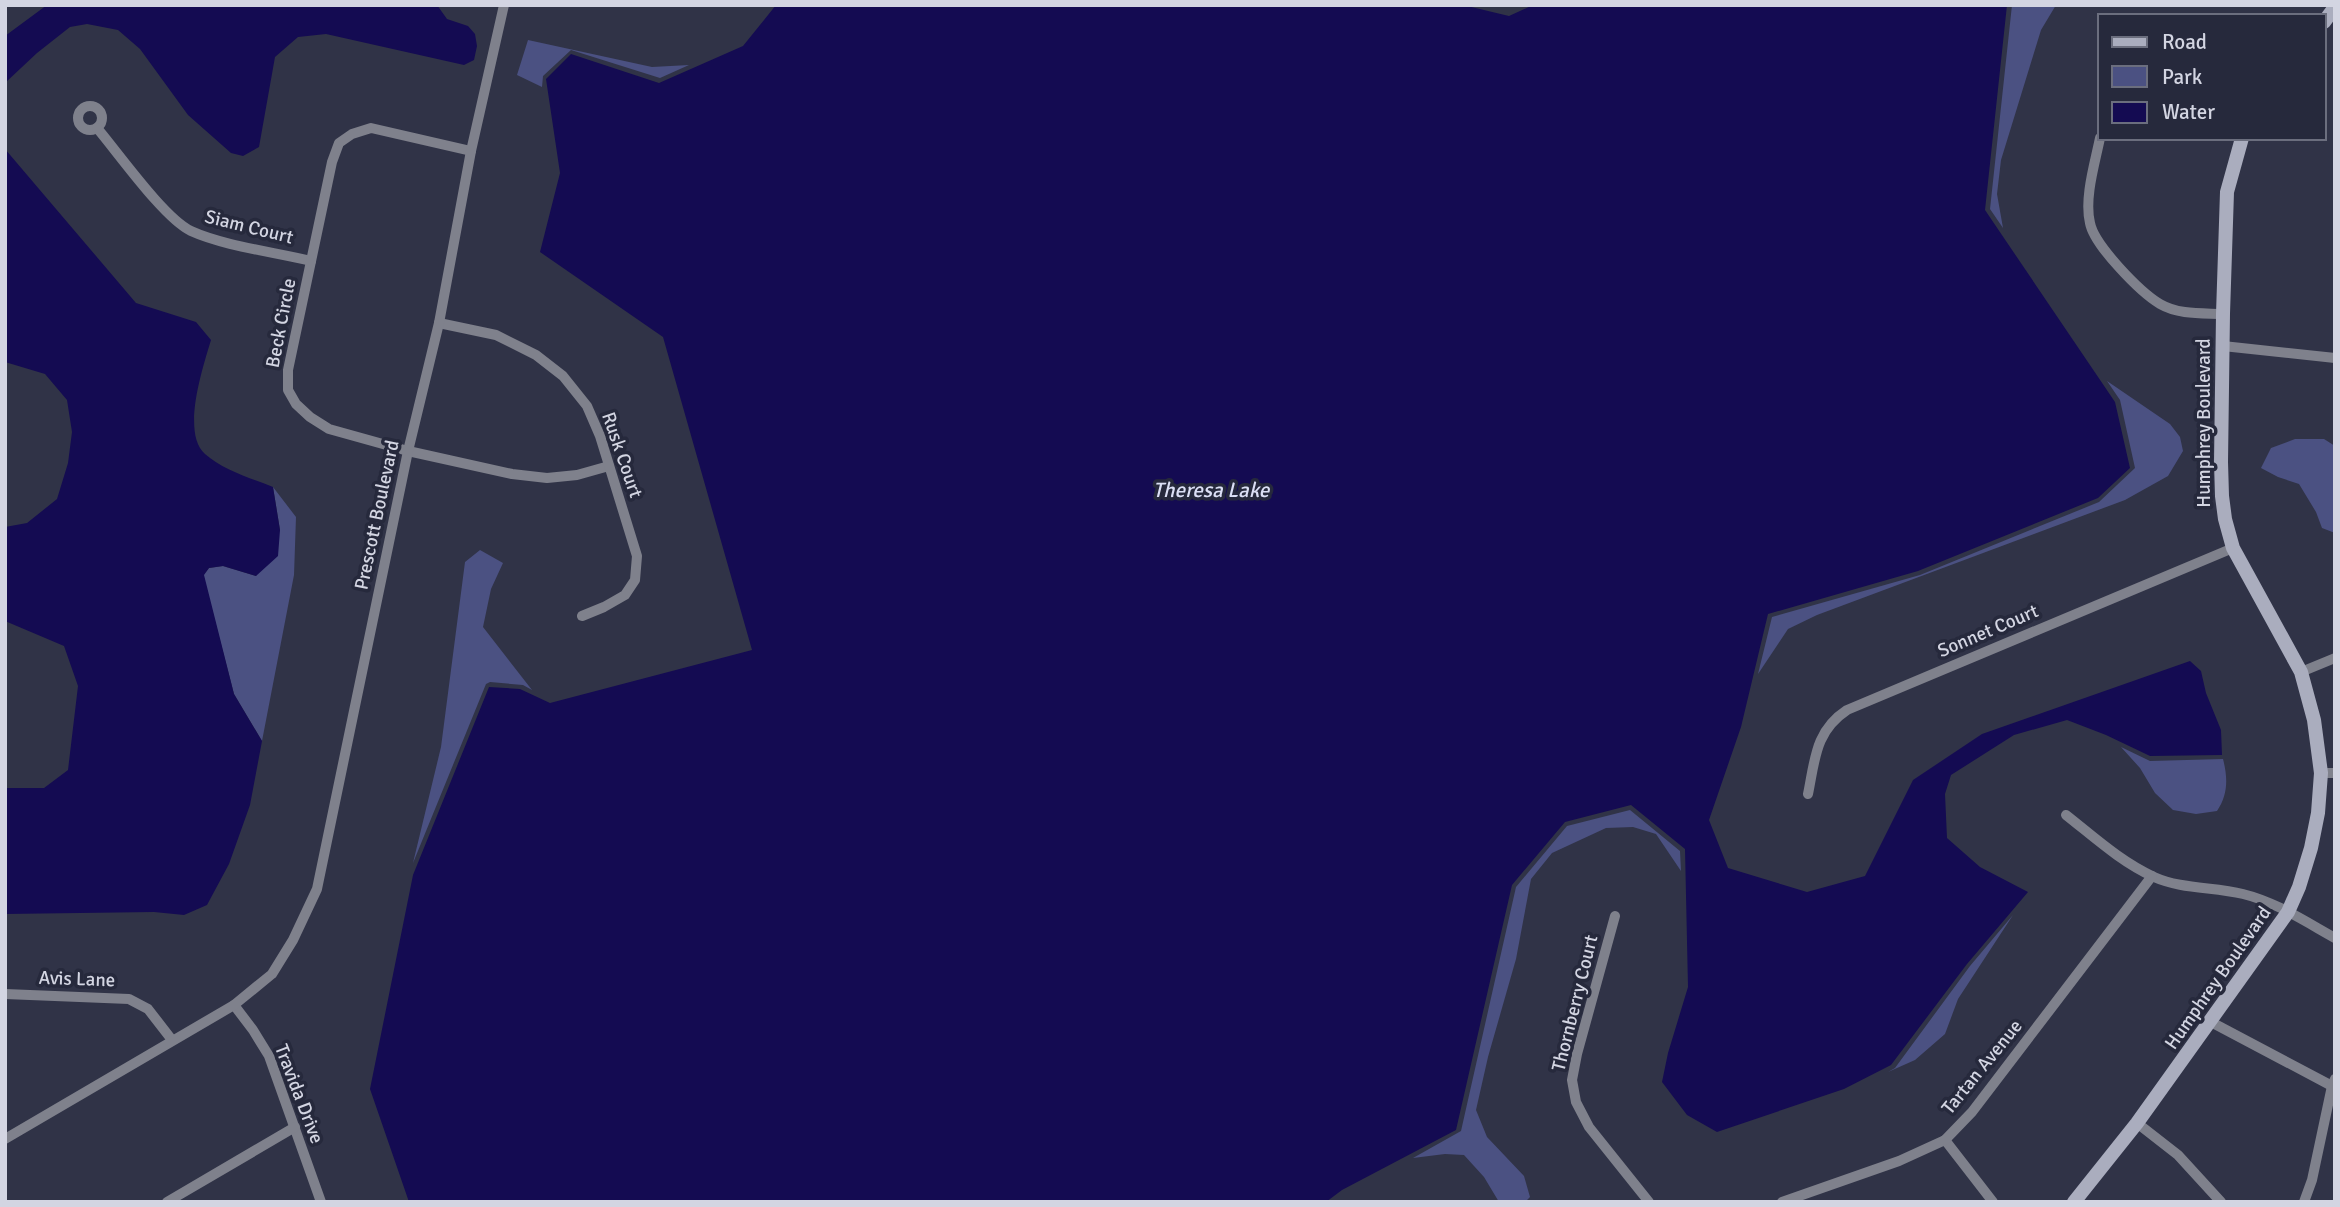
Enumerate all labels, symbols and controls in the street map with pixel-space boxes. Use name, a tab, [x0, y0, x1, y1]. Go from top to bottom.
legend	[2098, 14, 2326, 140]
text: Road	[2162, 29, 2207, 55]
text: Park	[2162, 64, 2203, 90]
text: Water	[2162, 99, 2215, 125]
street label: Siam Court	[202, 204, 296, 250]
street label: Beck Circle	[261, 276, 301, 370]
street label: Humphrey Boulevard	[2192, 338, 2216, 508]
street label: Rusk Court	[596, 409, 648, 501]
street label: Prescott Boulevard	[349, 438, 405, 592]
water label: Theresa Lake	[1153, 477, 1271, 503]
street label: Sonnet Court	[1934, 599, 2042, 663]
street label: Humphrey Boulevard	[2160, 902, 2276, 1054]
street label: Thornberry Court	[1546, 932, 1604, 1074]
street label: Avis Lane	[38, 966, 116, 992]
street label: Tartan Avenue	[1936, 1015, 2028, 1119]
street label: Travida Drive	[269, 1041, 329, 1147]

